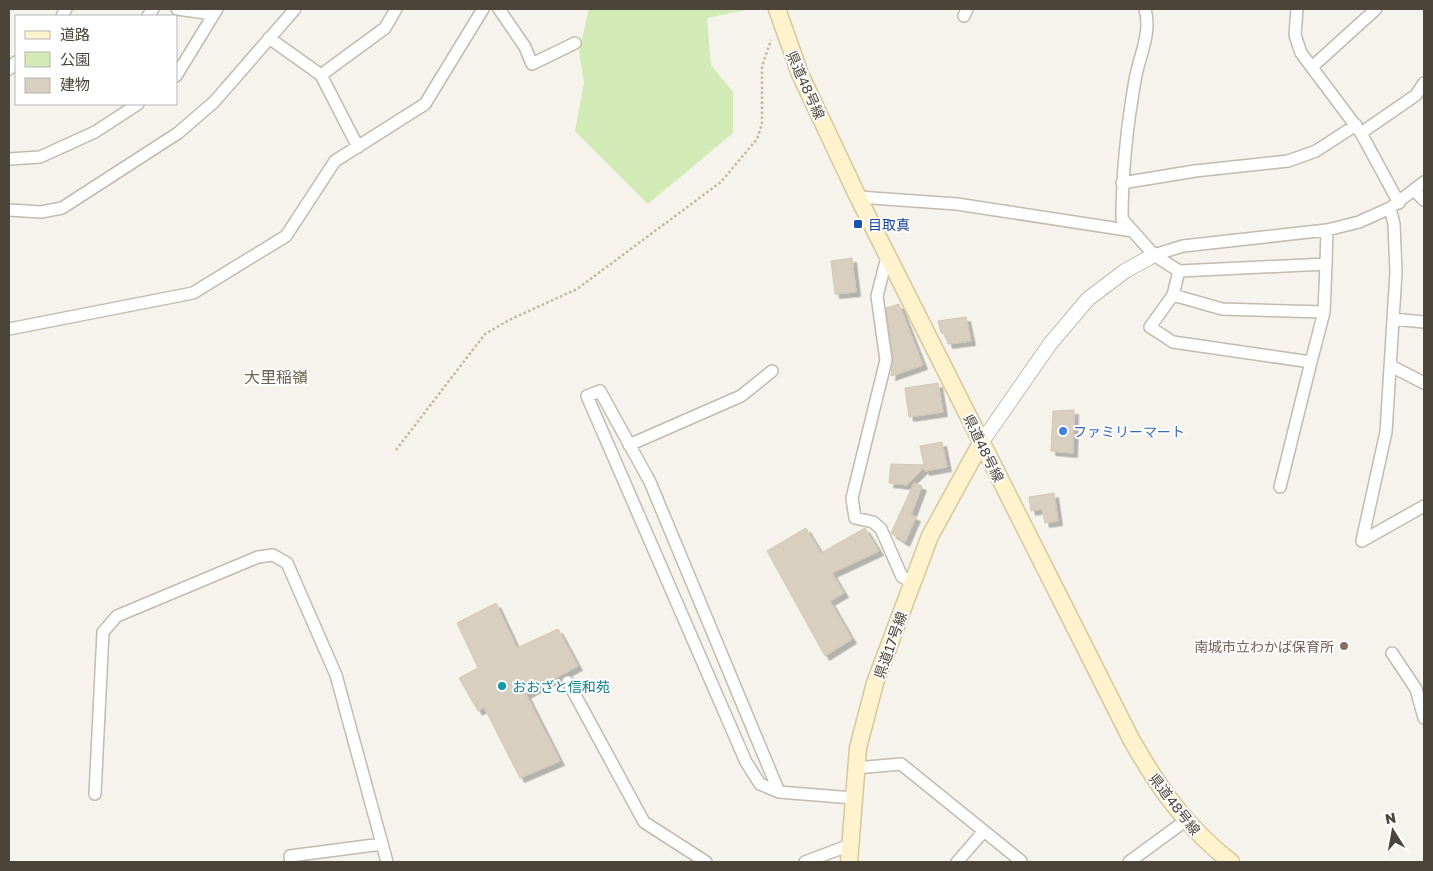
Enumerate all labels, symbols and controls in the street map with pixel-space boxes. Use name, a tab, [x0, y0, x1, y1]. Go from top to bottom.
legend	[15, 15, 178, 105]
text: 道路	[60, 25, 90, 43]
street label: 県道48号線	[783, 48, 829, 122]
text: 公園	[60, 50, 90, 68]
text: 建物	[60, 75, 90, 93]
place label: 目取真	[868, 216, 910, 233]
marker: 目取真	[852, 218, 864, 230]
district label: 大里稲嶺	[244, 367, 308, 387]
street label: 県道48号線	[960, 411, 1008, 485]
place label: ファミリーマート	[1073, 423, 1185, 440]
marker: ファミリーマート	[1057, 425, 1069, 437]
street label: 県道17号線	[870, 609, 910, 681]
place label: 南城市立わかば保育所	[1194, 638, 1334, 655]
marker: 南城市立わかば保育所	[1338, 640, 1350, 652]
place label: おおざと信和苑	[512, 678, 610, 695]
marker: おおざと信和苑	[496, 680, 508, 692]
street label: 県道48号線	[1146, 770, 1204, 838]
north arrow	[1368, 806, 1418, 856]
text: N	[1384, 808, 1397, 827]

